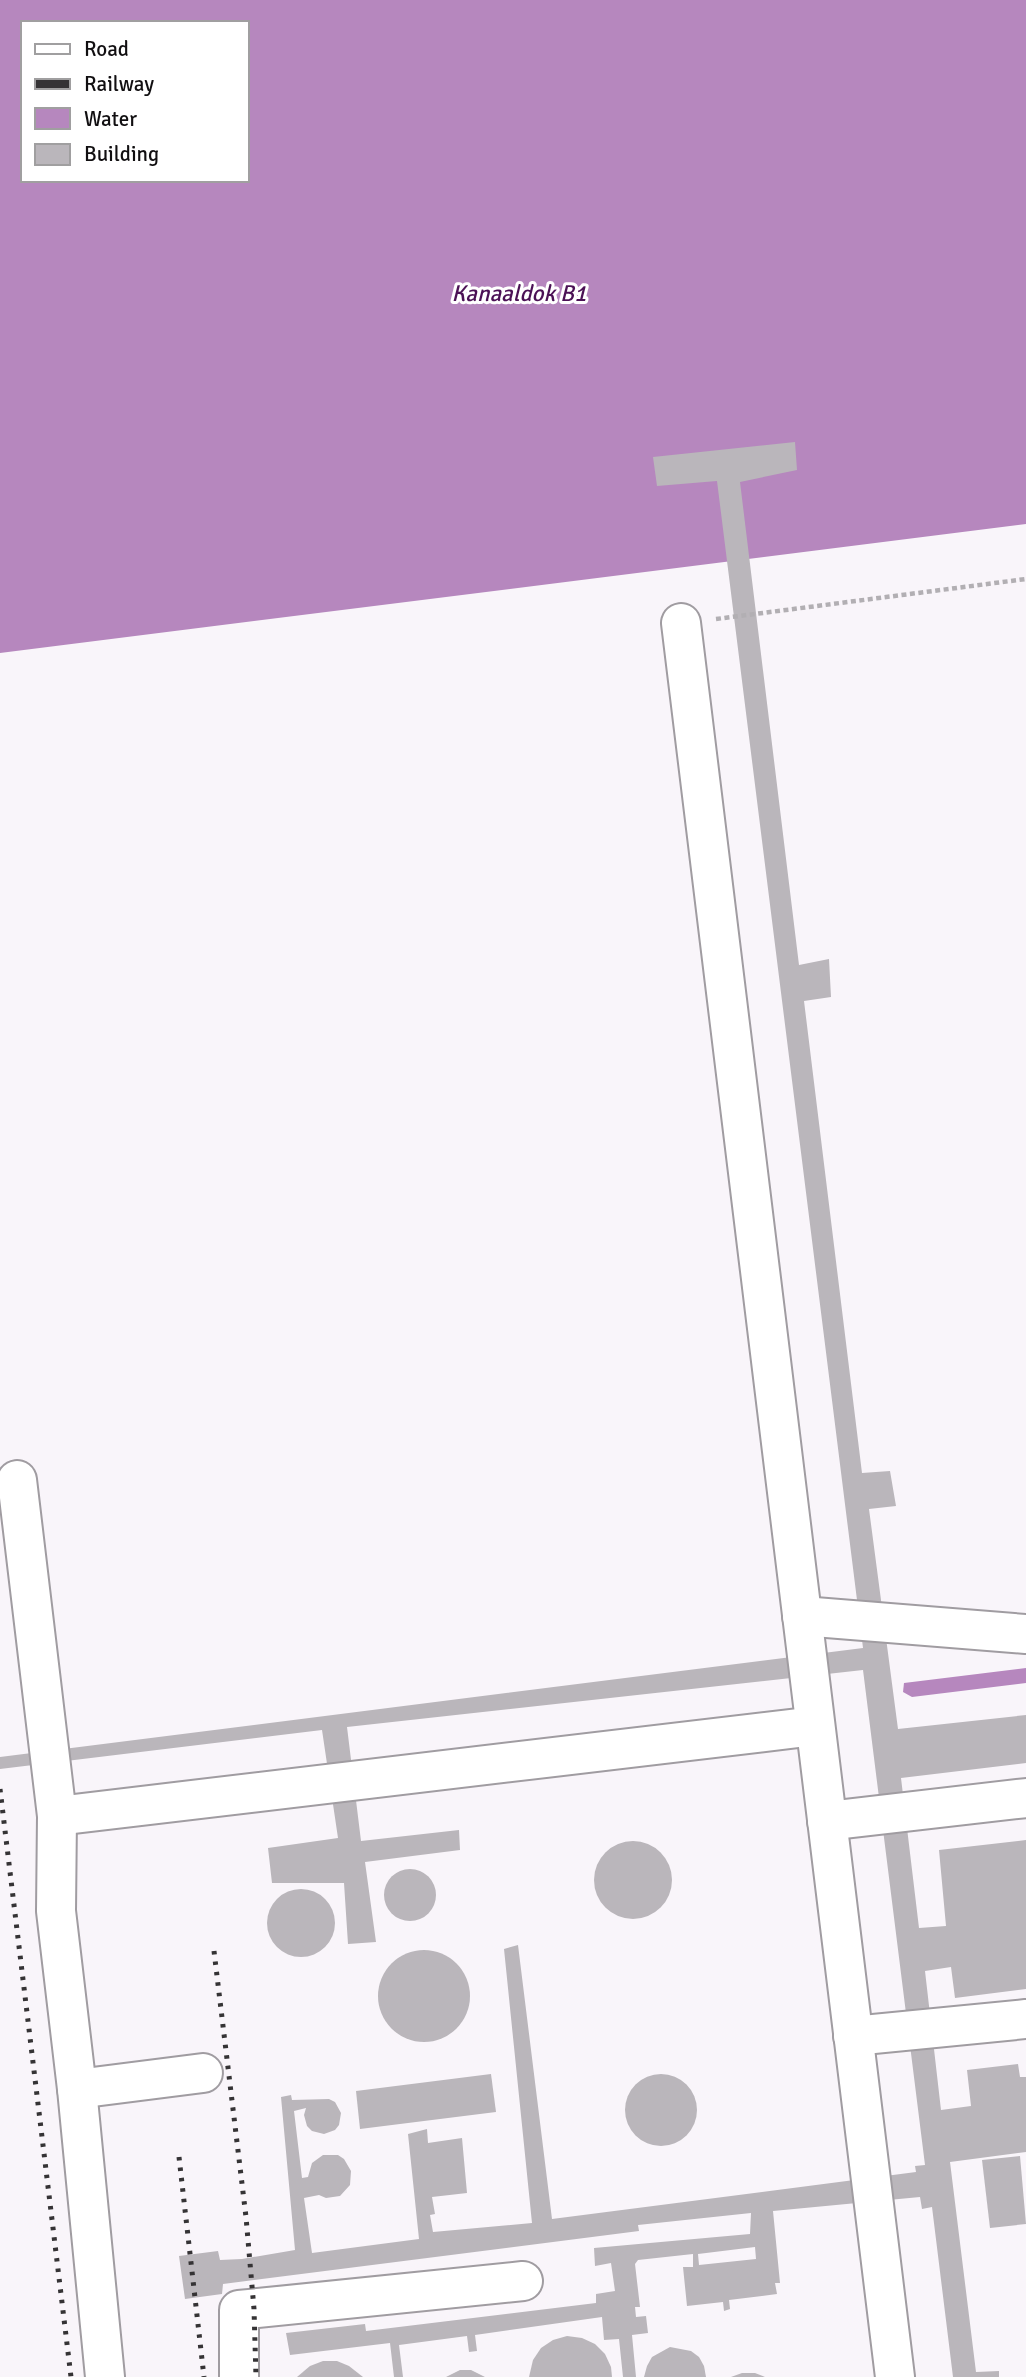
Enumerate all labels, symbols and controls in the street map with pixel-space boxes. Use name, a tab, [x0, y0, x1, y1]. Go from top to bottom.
legend	[21, 21, 248, 182]
text: Road	[84, 36, 129, 62]
text: Railway	[84, 71, 154, 97]
text: Water	[84, 106, 137, 132]
text: Building	[84, 141, 159, 167]
water label: Kanaaldok B1	[452, 279, 586, 308]

